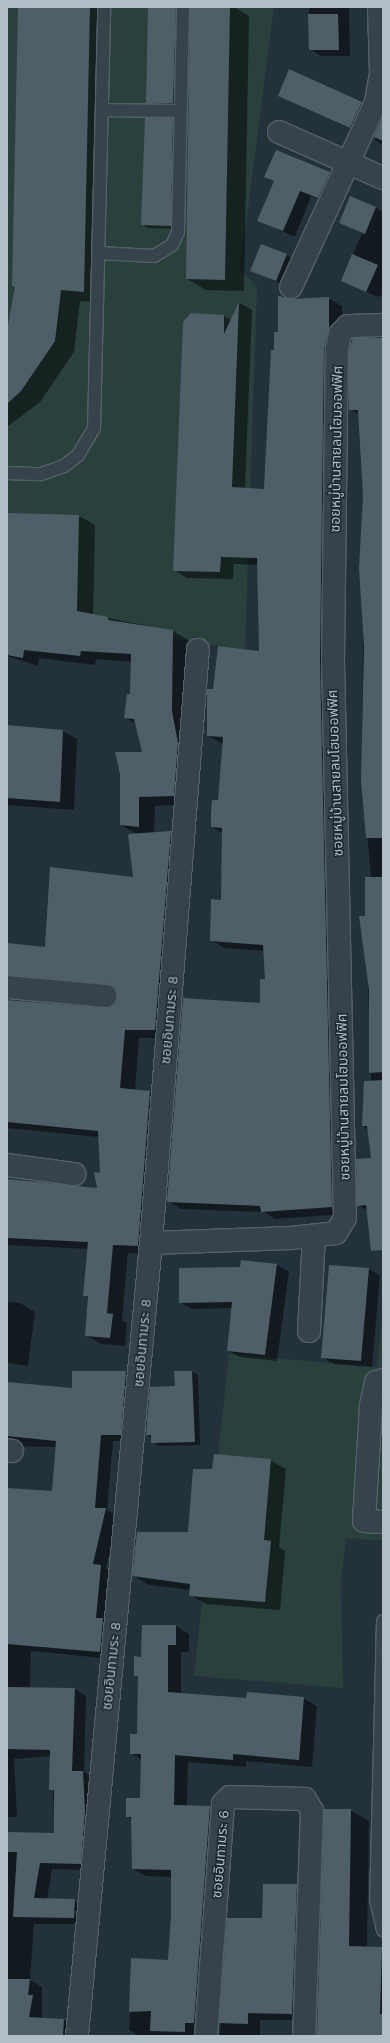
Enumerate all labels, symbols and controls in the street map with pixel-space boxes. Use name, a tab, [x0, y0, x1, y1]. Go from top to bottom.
street label: ซอยหมู่บ้านสายลมโฮมออฟฟิศ	[326, 365, 346, 533]
street label: ซอยหมู่บ้านสายลมโฮมออฟฟิศ	[324, 689, 346, 857]
street label: ซอยอินทามระ 8	[157, 975, 181, 1065]
street label: ซอยหมู่บ้านสายลมโฮมออฟฟิศ	[333, 1013, 353, 1181]
street label: ซอยอินทามระ 8	[130, 1298, 154, 1388]
street label: ซอยอินทามระ 8	[98, 1621, 124, 1711]
street label: ซอยอินทามระ 6	[208, 1809, 232, 1899]

